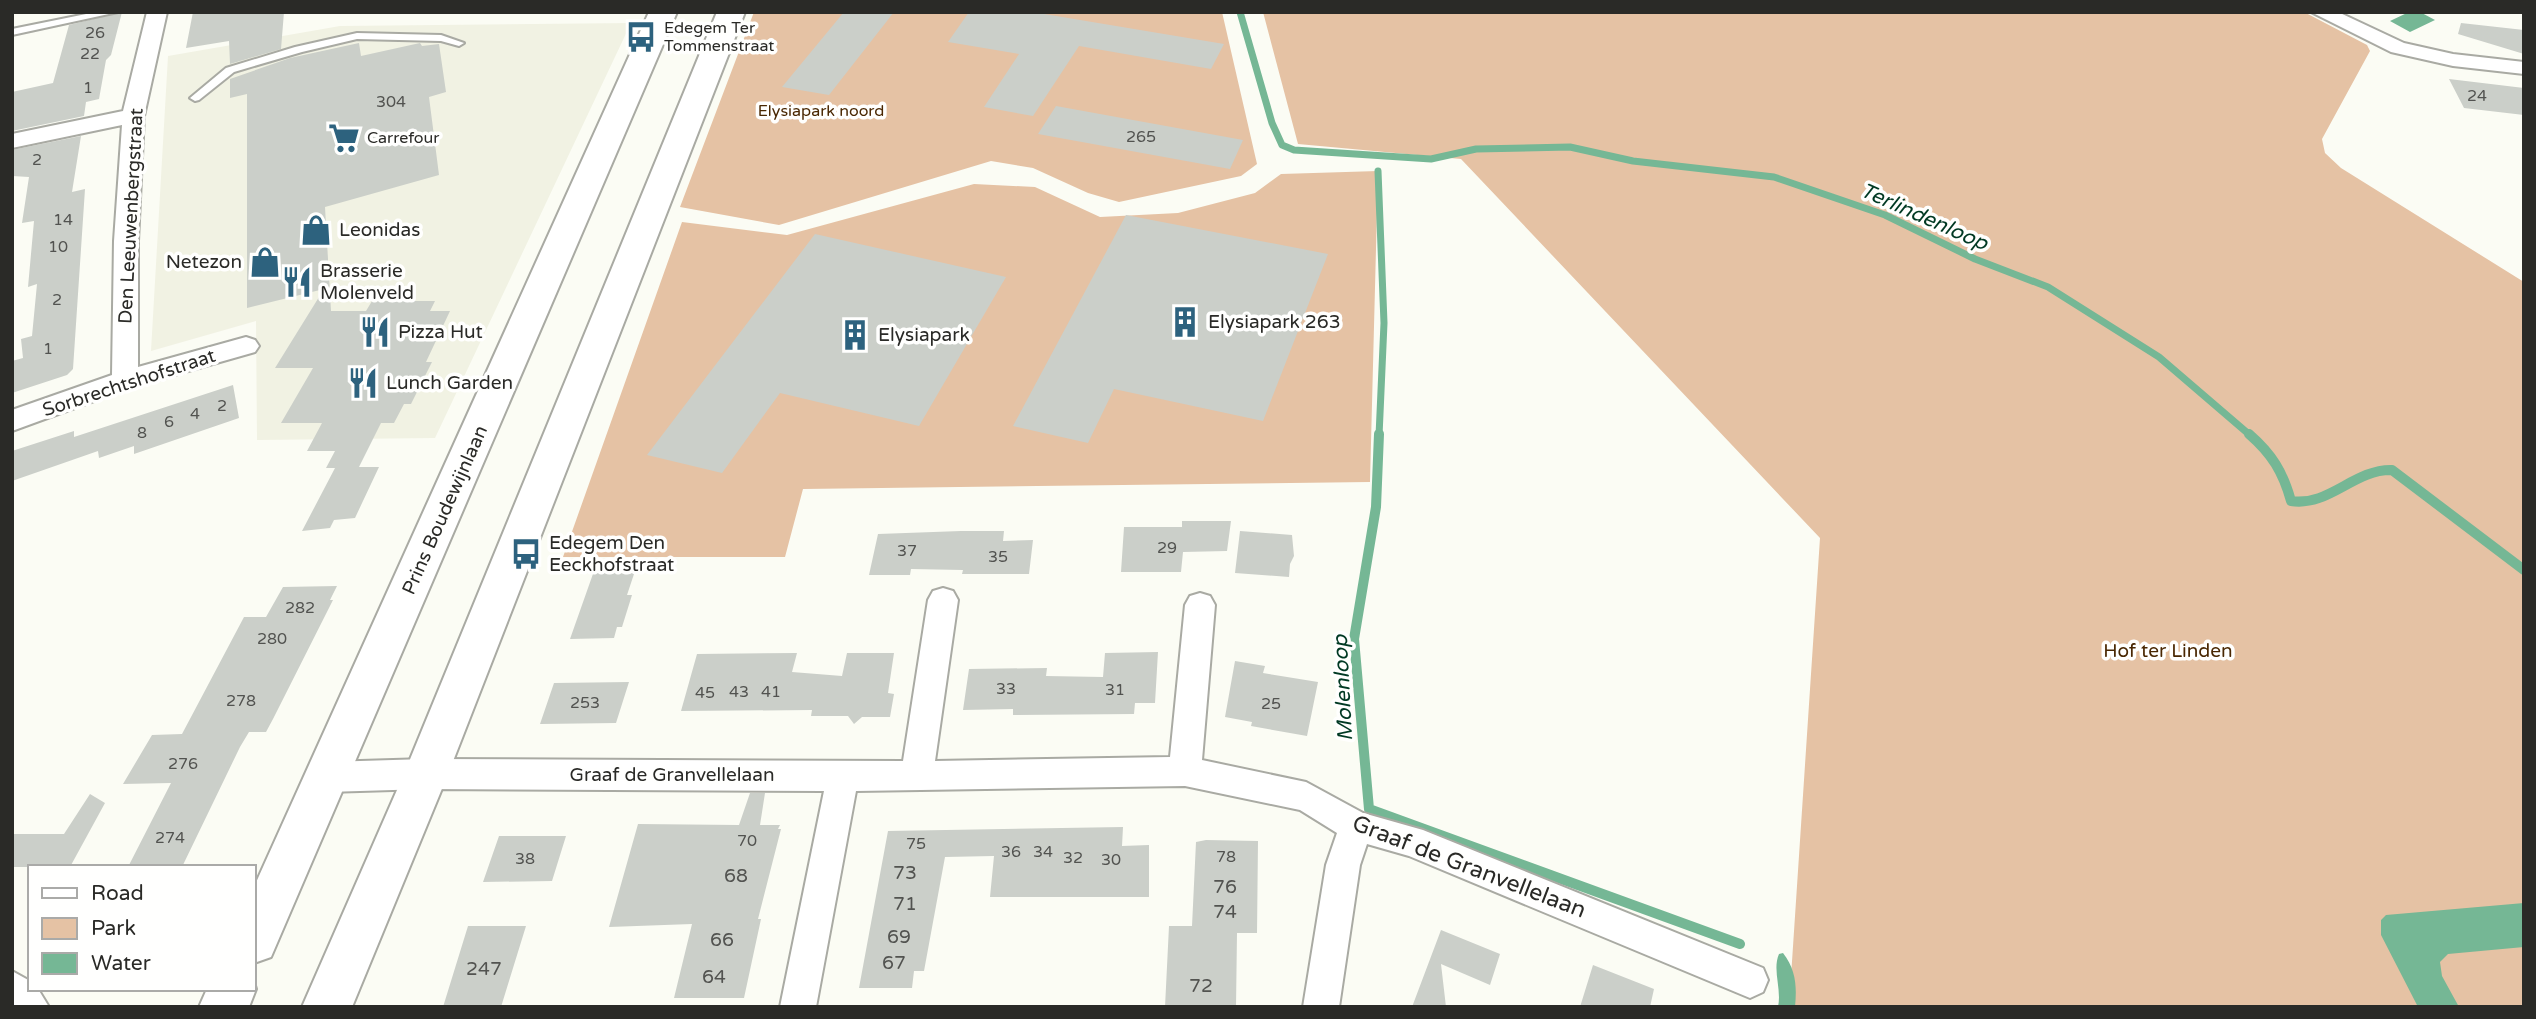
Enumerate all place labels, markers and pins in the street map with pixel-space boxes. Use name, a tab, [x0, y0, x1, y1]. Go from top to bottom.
place label: Edegem Ter Tommenstraat	[664, 18, 774, 56]
bus stop icon: Edegem Ter Tommenstraat	[624, 20, 658, 54]
supermarket icon: Carrefour	[327, 121, 361, 155]
place label: Carrefour	[367, 128, 440, 148]
shop icon: Leonidas	[299, 213, 333, 247]
place label: Leonidas	[339, 219, 420, 241]
shop icon: Netezon	[248, 245, 282, 279]
place label: Netezon	[166, 251, 242, 273]
place label: Brasserie Molenveld	[320, 260, 414, 304]
restaurant icon: Brasserie Molenveld	[280, 265, 314, 299]
building icon: Elysiapark 263	[1168, 305, 1202, 339]
place label: Elysiapark 263	[1208, 311, 1341, 333]
restaurant icon: Pizza Hut	[358, 315, 392, 349]
building icon: Elysiapark	[838, 318, 872, 352]
place label: Pizza Hut	[398, 321, 483, 343]
place label: Elysiapark	[878, 324, 970, 346]
restaurant icon: Lunch Garden	[346, 366, 380, 400]
place label: Lunch Garden	[386, 372, 513, 394]
place label: Edegem Den Eeckhofstraat	[549, 532, 674, 576]
bus stop icon: Edegem Den Eeckhofstraat	[509, 537, 543, 571]

